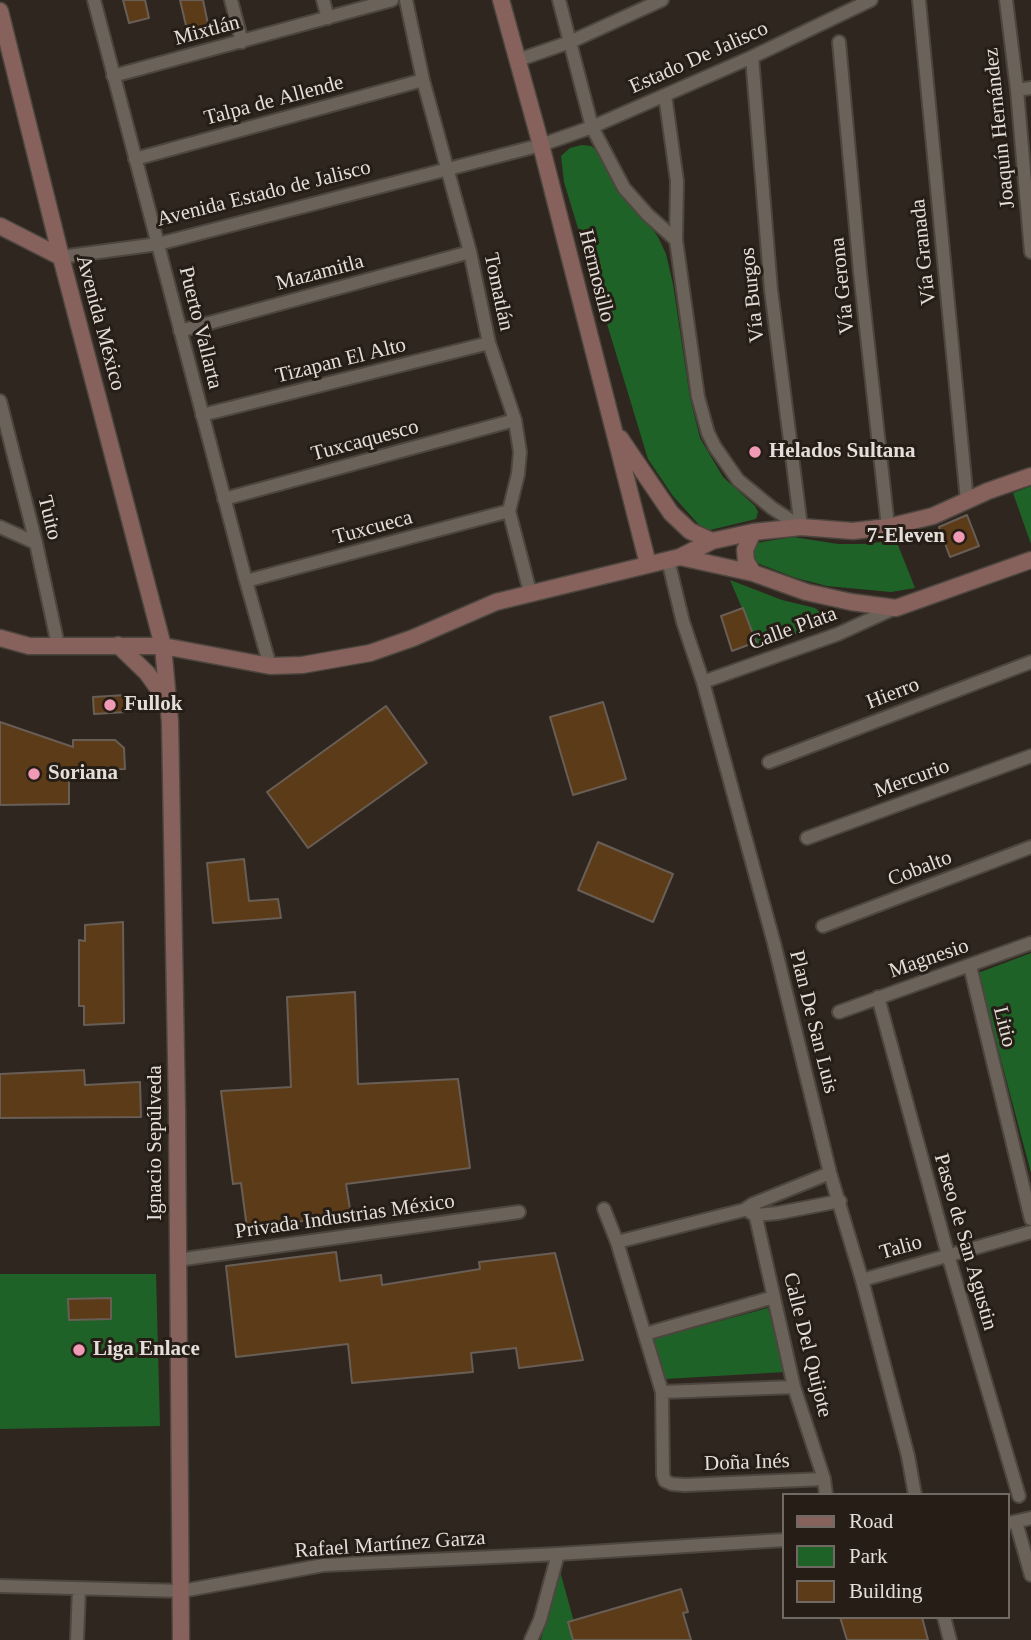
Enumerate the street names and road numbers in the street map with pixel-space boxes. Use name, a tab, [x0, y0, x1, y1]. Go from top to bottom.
street label: Mixtlán	[172, 10, 242, 52]
street label: Estado De Jalisco	[626, 16, 772, 100]
street label: Joaquín Hernández	[979, 46, 1021, 210]
street label: Talpa de Allende	[202, 70, 346, 132]
street label: Avenida Estado de Jalisco	[154, 155, 374, 233]
street label: Vía Granada	[906, 198, 942, 306]
street label: Hermosillo	[572, 227, 620, 325]
street label: Vía Gerona	[825, 236, 861, 336]
street label: Vía Burgos	[735, 246, 771, 344]
street label: Mazamitla	[273, 249, 367, 297]
street label: Tomatlán	[477, 251, 519, 333]
street label: Avenida México	[70, 253, 130, 393]
street label: Puerto Vallarta	[173, 264, 227, 392]
street label: Tizapan El Alto	[273, 333, 409, 389]
street label: Tuxcaquesco	[309, 415, 421, 467]
street label: Tuito	[31, 493, 67, 543]
street label: Tuxcueca	[331, 505, 415, 551]
street label: Calle Plata	[746, 602, 840, 656]
street label: Hierro	[863, 672, 923, 716]
street label: Mercurio	[871, 754, 953, 804]
street label: Cobalto	[884, 845, 956, 893]
street label: Magnesio	[886, 934, 972, 984]
street label: Plan De San Luis	[783, 948, 843, 1096]
street label: Litio	[987, 1004, 1021, 1050]
street label: Ignacio Sepúlveda	[142, 1065, 168, 1221]
street label: Paseo de San Agustin	[928, 1151, 1002, 1333]
street label: Privada Industrias México	[234, 1189, 456, 1245]
street label: Talio	[877, 1230, 925, 1266]
street label: Calle Del Quijote	[777, 1270, 837, 1420]
street label: Doña Inés	[704, 1449, 790, 1477]
street label: Rafael Martínez Garza	[294, 1526, 486, 1564]

